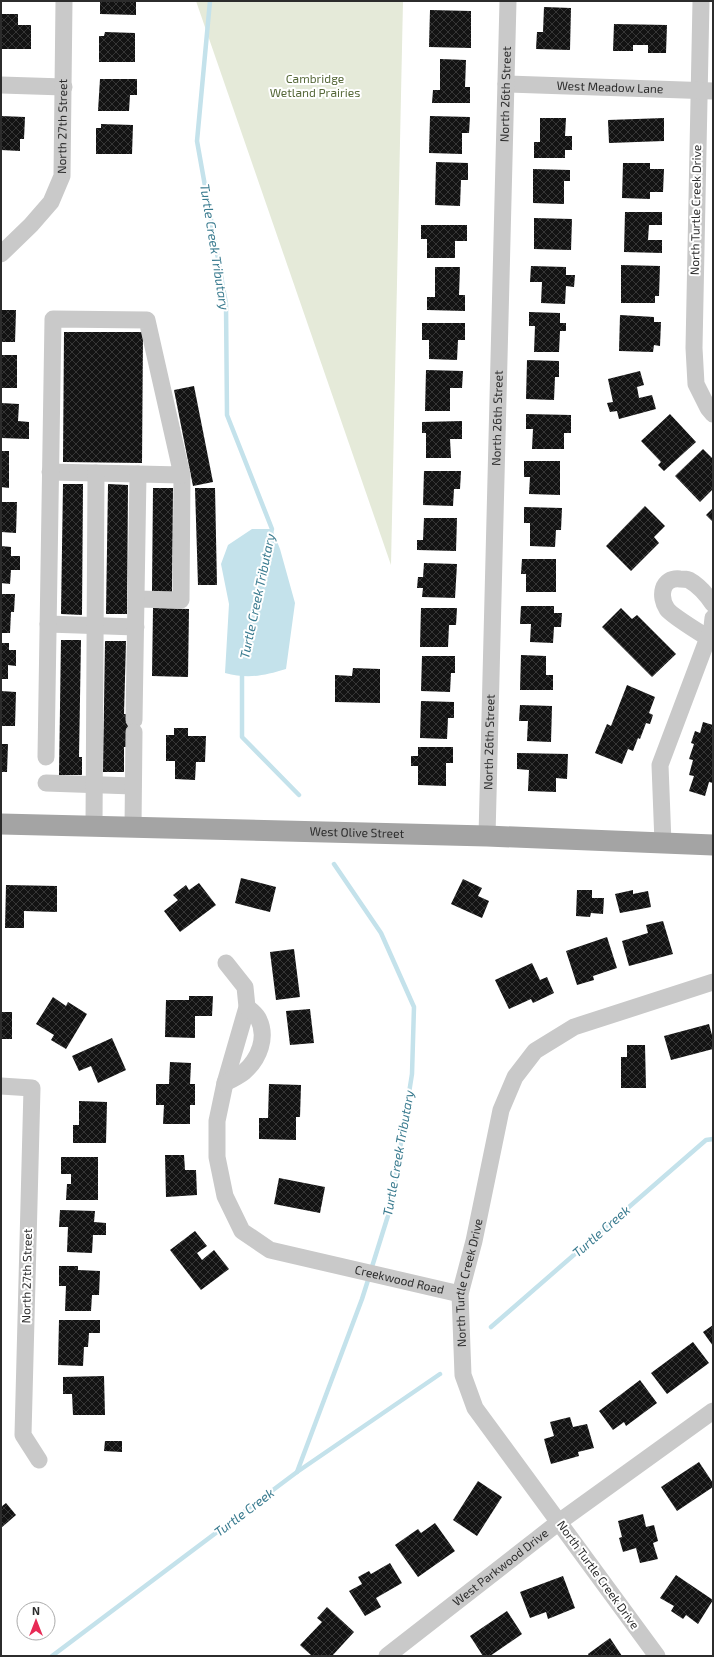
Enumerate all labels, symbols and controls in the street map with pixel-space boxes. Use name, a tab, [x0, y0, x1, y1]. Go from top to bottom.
street label: North 26th Street	[496, 46, 513, 142]
park label: Cambridge Wetland Prairies	[270, 71, 360, 99]
street label: North 27th Street	[54, 78, 69, 174]
street label: West Meadow Lane	[556, 78, 664, 95]
street label: North Turtle Creek Drive	[687, 145, 703, 275]
water label: Turtle Creek Tributary	[197, 183, 233, 311]
street label: North 26th Street	[488, 370, 505, 466]
water label: Turtle Creek Tributary	[236, 532, 278, 660]
street label: North 26th Street	[480, 694, 497, 790]
street label: West Olive Street	[310, 824, 405, 840]
water label: Turtle Creek Tributary	[379, 1089, 417, 1217]
water label: Turtle Creek	[569, 1202, 633, 1260]
street label: North Turtle Creek Drive	[452, 1217, 484, 1347]
street label: North 27th Street	[18, 1228, 34, 1323]
street label: Creekwood Road	[354, 1262, 446, 1296]
water label: Turtle Creek	[211, 1484, 277, 1540]
street label: North Turtle Creek Drive	[555, 1518, 643, 1631]
street label: West Parkwood Drive	[449, 1525, 550, 1608]
north arrow	[16, 1601, 56, 1641]
text: N	[32, 1604, 40, 1617]

